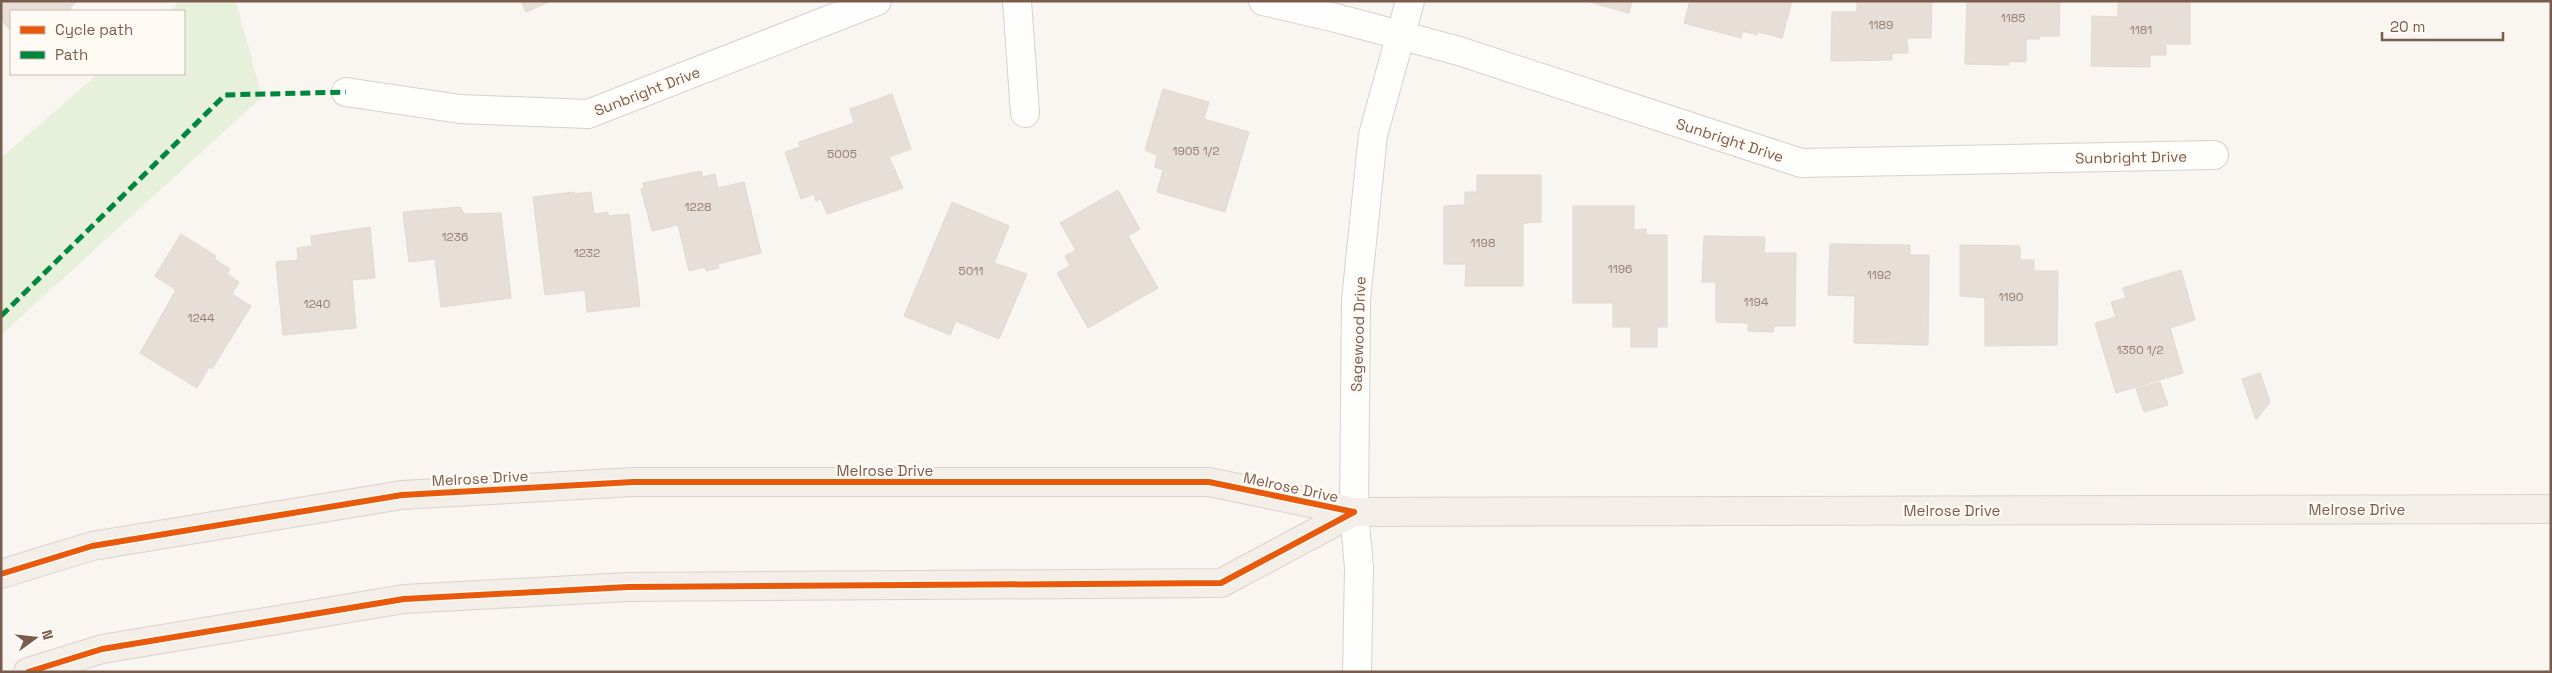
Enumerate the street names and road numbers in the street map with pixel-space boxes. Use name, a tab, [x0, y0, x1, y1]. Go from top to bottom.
street label: Sunbright Drive	[591, 62, 703, 120]
street label: Sunbright Drive	[1674, 114, 1786, 166]
street label: Sunbright Drive	[2075, 147, 2187, 167]
street label: Sagewood Drive	[1346, 276, 1370, 392]
street label: Melrose Drive	[837, 461, 933, 480]
street label: Melrose Drive	[431, 466, 529, 490]
street label: Melrose Drive	[1242, 468, 1340, 506]
street label: Melrose Drive	[2309, 500, 2405, 519]
street label: Melrose Drive	[1904, 501, 2000, 520]

